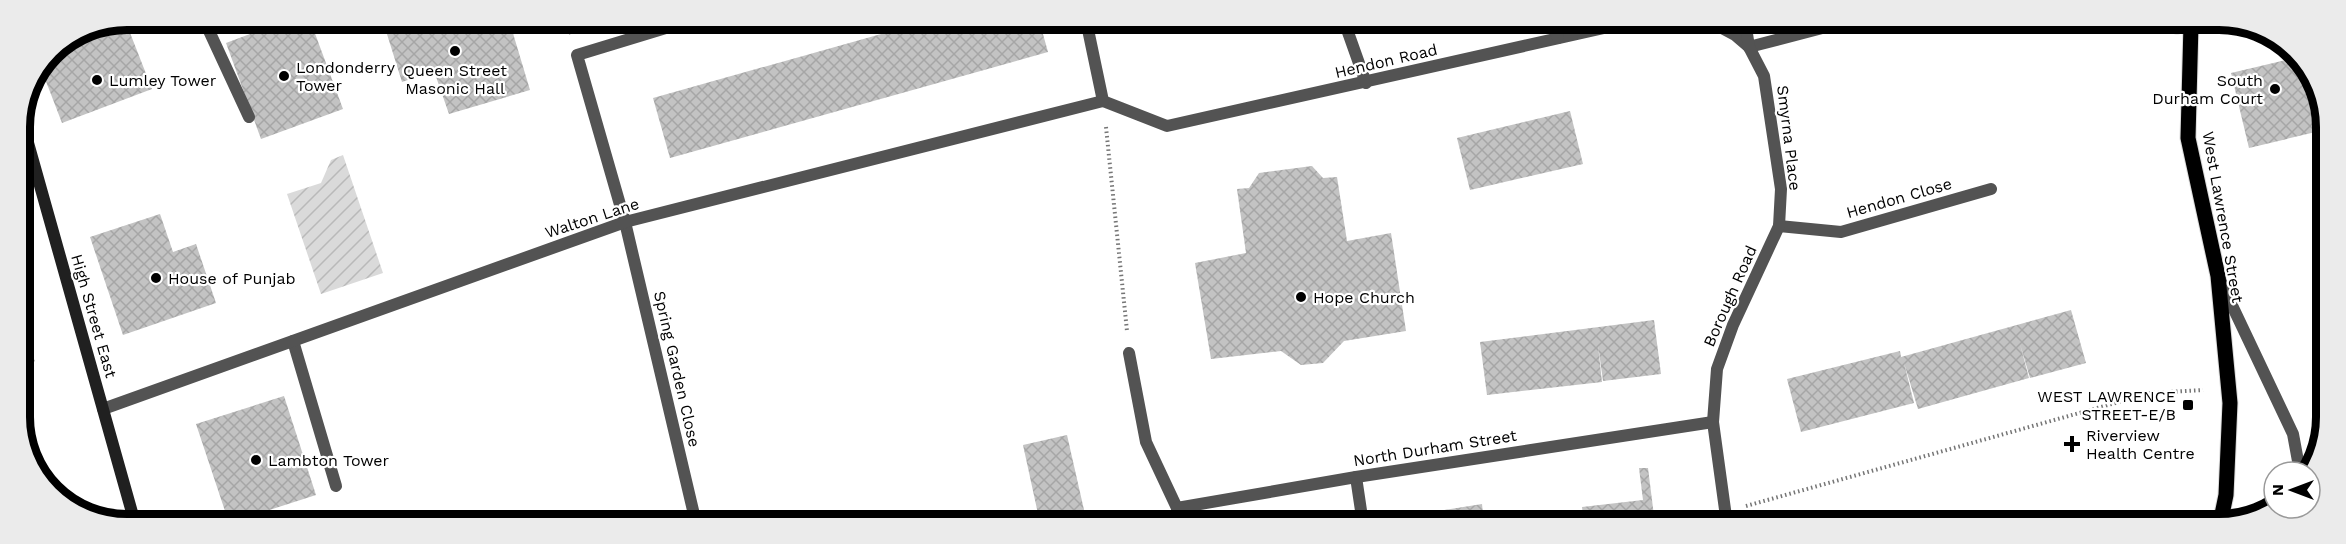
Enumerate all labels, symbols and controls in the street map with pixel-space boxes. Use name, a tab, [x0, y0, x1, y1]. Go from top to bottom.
street label: Hendon Road	[1333, 40, 1439, 82]
marker: Queen Street Masonic Hall	[448, 44, 462, 58]
place label: Londonderry Tower	[296, 58, 396, 95]
place label: Queen Street Masonic Hall	[403, 61, 507, 98]
marker: Londonderry Tower	[277, 69, 291, 83]
place label: Lumley Tower	[109, 71, 217, 90]
place label: South Durham Court	[2152, 71, 2263, 108]
marker: Lumley Tower	[90, 73, 104, 87]
marker: South Durham Court	[2268, 82, 2282, 96]
street label: Smyrna Place	[1773, 84, 1805, 192]
street label: West Lawrence Street	[2199, 130, 2247, 304]
street label: Hendon Close	[1844, 174, 1954, 222]
street label: Walton Lane	[543, 194, 641, 242]
street label: Borough Road	[1699, 242, 1761, 350]
street label: High Street East	[67, 252, 121, 380]
place label: House of Punjab	[168, 269, 296, 288]
marker: House of Punjab	[149, 271, 163, 285]
place label: Hope Church	[1313, 288, 1415, 307]
street label: Spring Garden Close	[650, 289, 704, 449]
marker: Hope Church	[1294, 290, 1308, 304]
place label: WEST LAWRENCE STREET-E/B	[2037, 387, 2176, 424]
marker: WEST LAWRENCE STREET-E/B	[2181, 398, 2195, 412]
street label: North Durham Street	[1352, 426, 1518, 470]
place label: Riverview Health Centre	[2086, 426, 2195, 463]
marker: Riverview Health Centre	[2063, 435, 2081, 453]
place label: Lambton Tower	[268, 451, 390, 470]
marker: Lambton Tower	[249, 453, 263, 467]
north arrow	[2262, 460, 2322, 520]
text: N	[2268, 484, 2287, 496]

